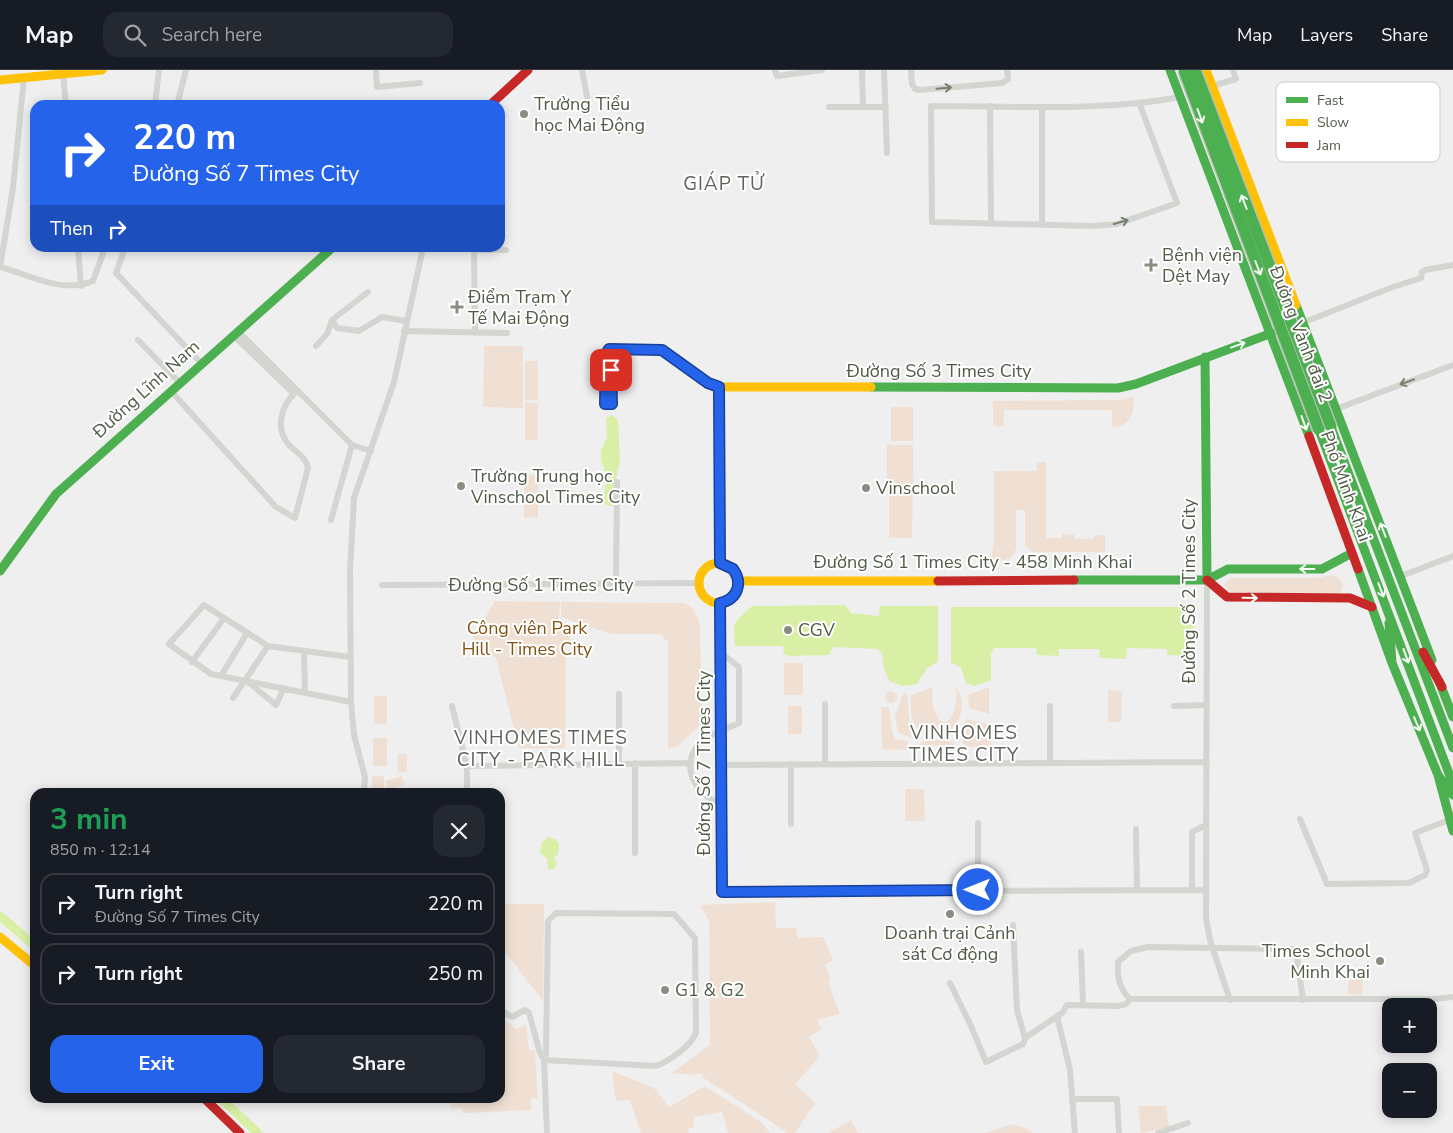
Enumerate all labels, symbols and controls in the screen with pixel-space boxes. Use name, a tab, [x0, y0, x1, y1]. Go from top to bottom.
search box	[103, 12, 453, 57]
text: Map	[25, 19, 73, 51]
icon: search	[121, 21, 149, 49]
text: Search here	[161, 22, 262, 48]
text: Map	[1237, 23, 1272, 47]
text: Layers	[1300, 23, 1353, 47]
text: Share	[1381, 23, 1428, 47]
legend	[1276, 82, 1440, 162]
one-way arrow	[935, 84, 951, 93]
text: Fast	[1317, 91, 1343, 110]
place label: Trường Tiểu học Mai Động	[534, 92, 645, 137]
marker: Trường Tiểu học Mai Động	[518, 108, 530, 120]
one-way arrow	[1196, 108, 1205, 123]
text: Slow	[1317, 113, 1349, 132]
text: 220 m	[133, 114, 236, 161]
icon: right	[50, 120, 115, 185]
text: Jam	[1316, 136, 1341, 155]
text: Đường Số 7 Times City	[133, 159, 359, 189]
district label: GIÁP TỬ	[683, 171, 765, 197]
one-way arrow	[1239, 195, 1248, 210]
icon: right	[103, 215, 131, 243]
text: Then	[50, 216, 93, 242]
one-way arrow	[1113, 217, 1129, 226]
place label: Bệnh viện Dệt May	[1162, 243, 1242, 288]
marker: Bệnh viện Dệt May	[1144, 258, 1158, 272]
one-way arrow	[1253, 260, 1263, 275]
street label: Đường Vành đai 2	[1264, 261, 1338, 406]
place label: Điểm Trạm Y Tế Mai Động	[467, 285, 572, 330]
marker: Điểm Trạm Y Tế Mai Động	[450, 300, 464, 314]
street label: Đường Lĩnh Nam	[87, 335, 205, 444]
one-way arrow	[1230, 340, 1246, 349]
pin	[590, 349, 632, 391]
icon: arrive	[597, 356, 625, 384]
street label: Đường Số 3 Times City	[845, 359, 1032, 383]
one-way arrow	[1400, 378, 1415, 387]
one-way arrow	[1300, 414, 1309, 430]
street label: Phố Minh Khai	[1315, 427, 1377, 545]
place label: Trường Trung học Vinschool Times City	[470, 464, 641, 509]
place label: Vinschool	[875, 476, 956, 500]
marker: Trường Trung học Vinschool Times City	[455, 480, 467, 492]
marker: Vinschool	[860, 482, 872, 494]
street label: Đường Số 2 Times City	[1177, 498, 1201, 685]
one-way arrow	[1378, 523, 1387, 539]
street label: Đường Số 1 Times City - 458 Minh Khai	[813, 550, 1132, 574]
one-way arrow	[1299, 564, 1316, 574]
street label: Đường Số 1 Times City	[447, 573, 634, 597]
one-way arrow	[1377, 582, 1386, 597]
one-way arrow	[1241, 593, 1257, 602]
park label: Công viên Park Hill - Times City	[462, 616, 593, 661]
place label: CGV	[798, 618, 836, 642]
marker: CGV	[782, 624, 794, 636]
one-way arrow	[1402, 648, 1411, 663]
street label: Đường Số 7 Times City	[692, 670, 716, 857]
one-way arrow	[1413, 716, 1423, 731]
district label: VINHOMES TIMES CITY	[909, 720, 1019, 768]
district label: VINHOMES TIMES CITY - PARK HILL	[453, 725, 628, 773]
text: 3 min	[50, 799, 128, 840]
button: close	[433, 805, 485, 857]
text: 850 m · 12:14	[50, 839, 151, 861]
position arrow	[951, 863, 1003, 915]
text: Turn right	[95, 880, 182, 906]
icon: right	[52, 890, 80, 918]
text: 220 m	[428, 891, 483, 917]
text: Đường Số 7 Times City	[95, 906, 260, 928]
marker: Doanh trại Cảnh sát Cơ động	[944, 908, 956, 920]
place label: Doanh trại Cảnh sát Cơ động	[885, 921, 1015, 966]
place label: Times School Minh Khai	[1262, 939, 1371, 984]
marker: Times School Minh Khai	[1374, 955, 1386, 967]
icon: right	[52, 960, 80, 988]
text: Turn right	[95, 961, 182, 987]
text: 250 m	[428, 961, 483, 987]
place label: G1 & G2	[675, 978, 744, 1002]
marker: G1 & G2	[659, 984, 671, 996]
map controls	[1382, 998, 1437, 1118]
button: +	[1382, 998, 1437, 1053]
button: Exit	[50, 1035, 263, 1093]
button: Share	[273, 1035, 485, 1093]
button: −	[1382, 1063, 1437, 1118]

